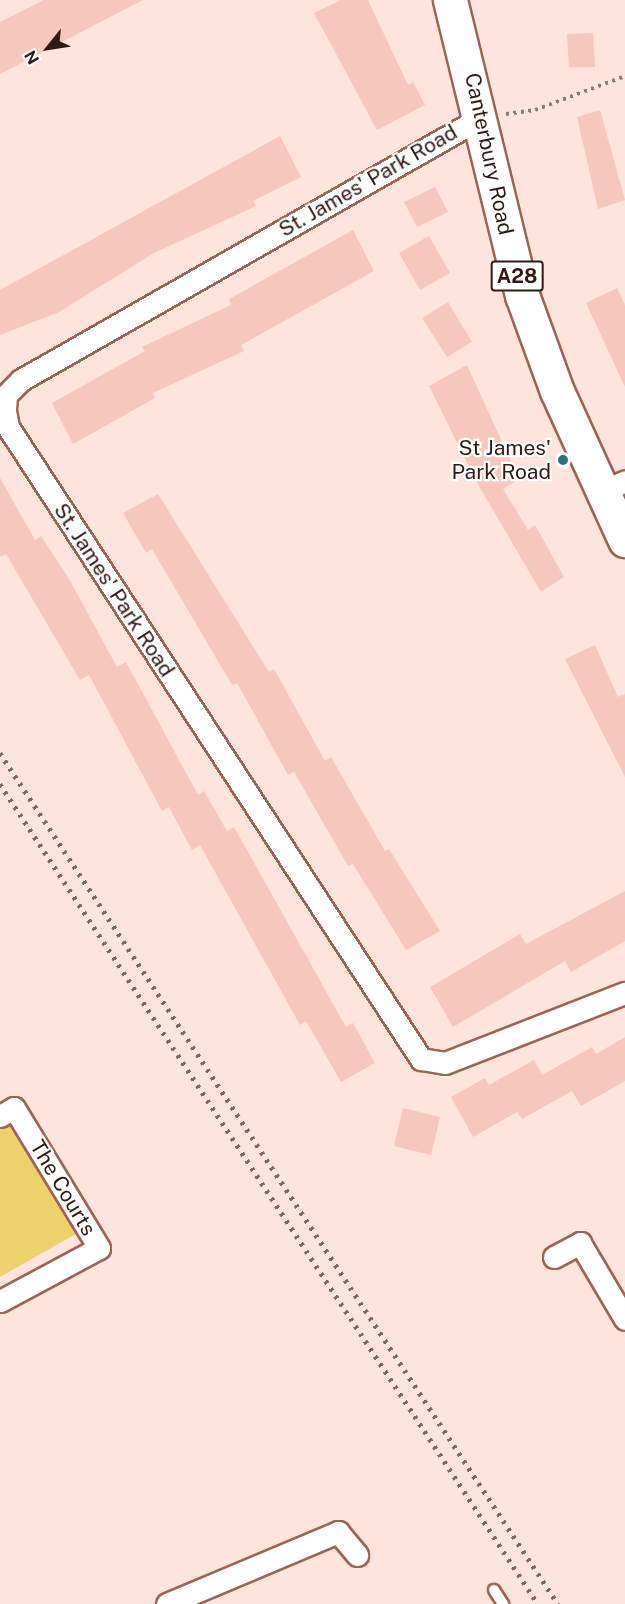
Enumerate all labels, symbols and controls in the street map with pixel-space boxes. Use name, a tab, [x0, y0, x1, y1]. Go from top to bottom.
north arrow	[18, 18, 78, 78]
text: N	[21, 47, 43, 67]
street label: Canterbury Road	[460, 71, 518, 237]
street label: St. James' Park Road	[274, 120, 462, 242]
road number: A28	[490, 259, 544, 293]
place label: St James' Park Road	[451, 435, 551, 485]
marker: St James' Park Road	[556, 453, 570, 467]
street label: St. James' Park Road	[48, 499, 180, 681]
street label: The Courts	[25, 1136, 101, 1240]

